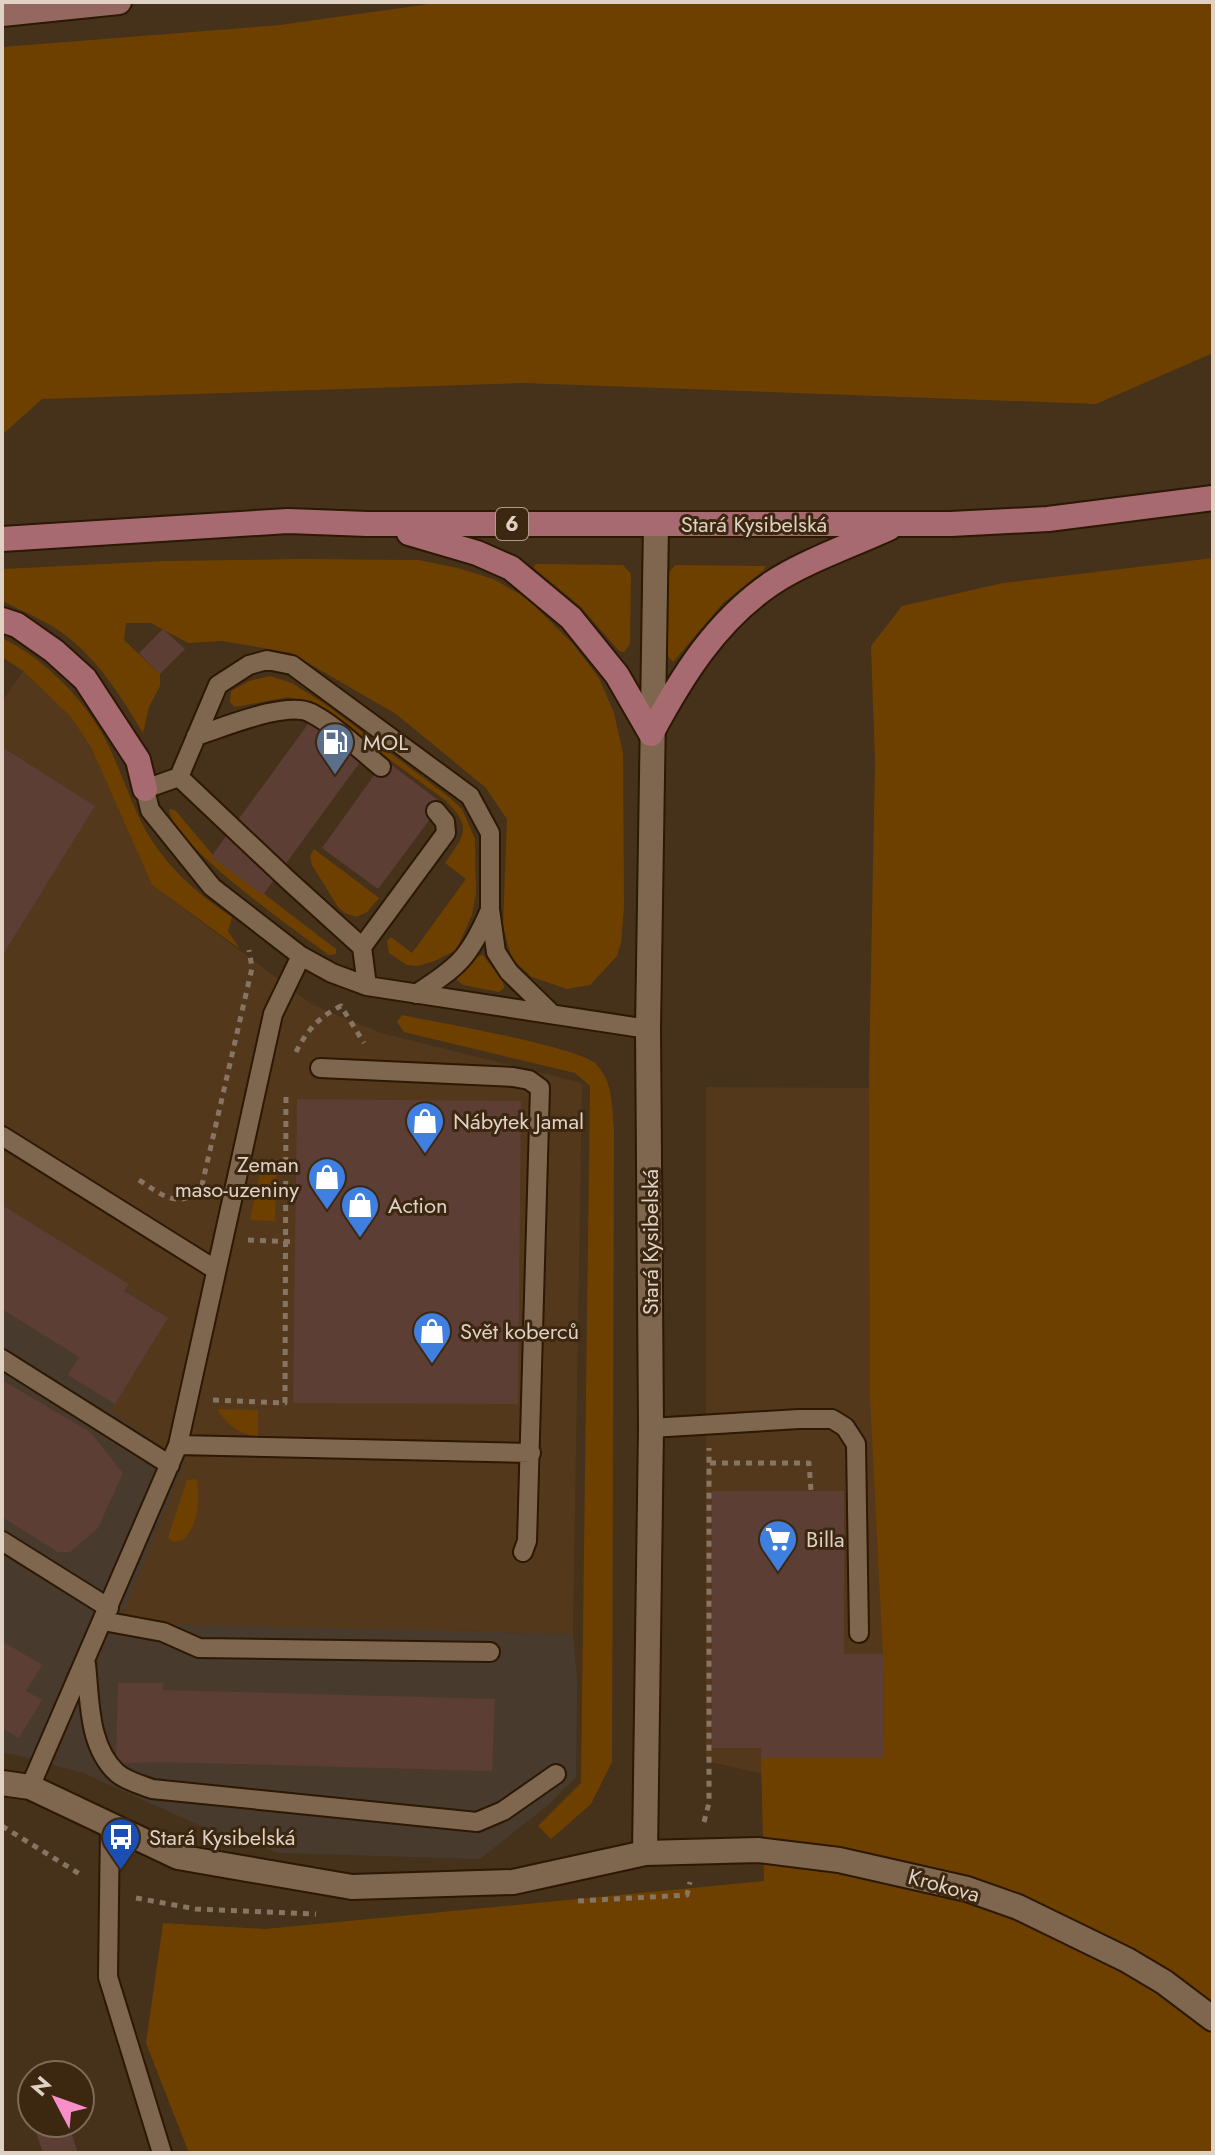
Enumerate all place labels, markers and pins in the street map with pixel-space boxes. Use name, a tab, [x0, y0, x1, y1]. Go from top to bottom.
fuel station icon: MOL	[314, 721, 356, 776]
place label: MOL	[363, 726, 408, 758]
shop icon: Nábytek Jamal	[404, 1100, 446, 1155]
place label: Nábytek Jamal	[453, 1105, 584, 1137]
place label: Zeman maso-uzeniny	[175, 1148, 299, 1205]
shop icon: Zeman maso-uzeniny	[306, 1156, 348, 1211]
shop icon: Action	[339, 1184, 381, 1239]
place label: Action	[388, 1189, 448, 1221]
shop icon: Svět koberců	[411, 1310, 453, 1365]
place label: Svět koberců	[460, 1315, 579, 1347]
supermarket icon: Billa	[757, 1518, 799, 1573]
place label: Billa	[806, 1523, 845, 1555]
bus stop icon: Stará Kysibelská	[100, 1816, 142, 1871]
place label: Stará Kysibelská	[149, 1821, 295, 1853]

